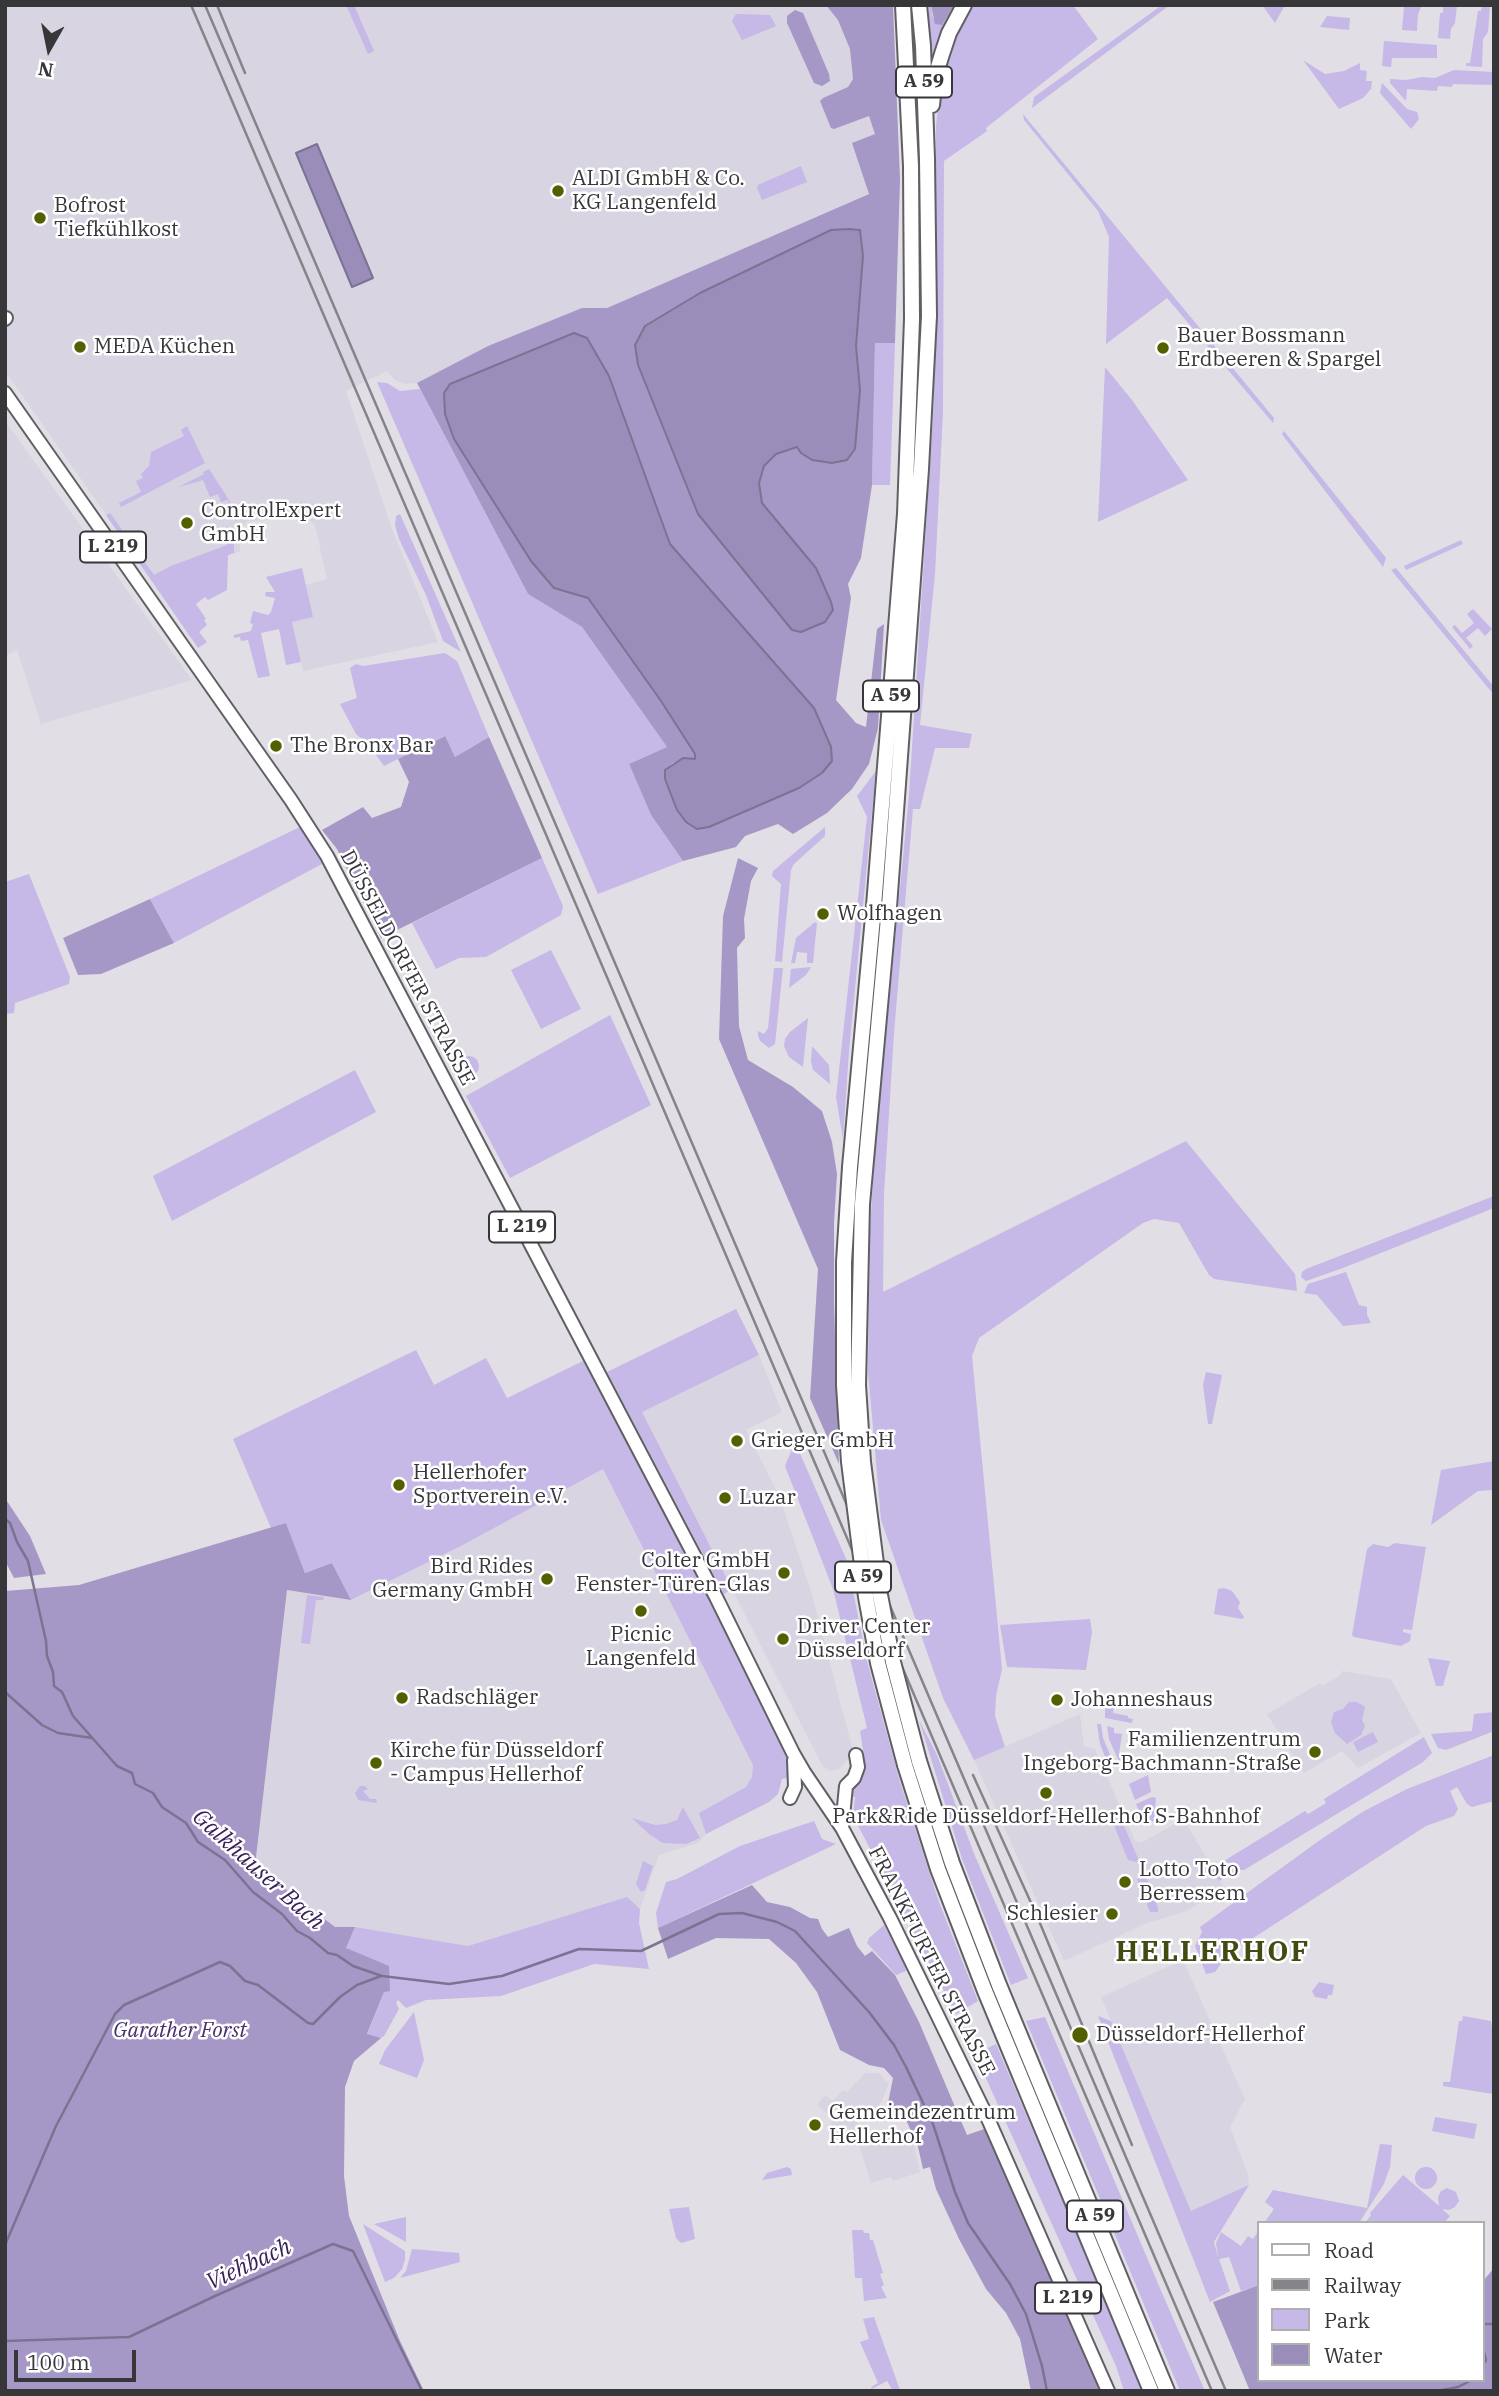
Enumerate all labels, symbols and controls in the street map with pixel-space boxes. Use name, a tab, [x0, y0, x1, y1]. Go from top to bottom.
north arrow	[14, 14, 84, 84]
text: N	[36, 57, 55, 83]
road number: A 59	[896, 66, 952, 97]
place label: ALDI GmbH & Co. KG Langenfeld	[572, 166, 745, 216]
marker: ALDI GmbH & Co. KG Langenfeld	[550, 183, 566, 199]
place label: Bofrost Tiefkühlkost	[54, 193, 179, 243]
marker: Bofrost Tiefkühlkost	[32, 210, 48, 226]
place label: Bauer Bossmann Erdbeeren & Spargel	[1177, 323, 1381, 373]
place label: MEDA Küchen	[94, 334, 235, 360]
marker: MEDA Küchen	[72, 339, 88, 355]
marker: Bauer Bossmann Erdbeeren & Spargel	[1155, 340, 1171, 356]
place label: ControlExpert GmbH	[201, 498, 341, 548]
marker: ControlExpert GmbH	[179, 515, 195, 531]
road number: L 219	[80, 532, 146, 562]
road number: A 59	[863, 680, 919, 712]
place label: The Bronx Bar	[290, 733, 433, 759]
marker: The Bronx Bar	[268, 738, 284, 754]
street label: DÜSSELDORFER STRASSE	[334, 846, 480, 1090]
place label: Wolfhagen	[837, 901, 942, 927]
marker: Wolfhagen	[815, 906, 831, 922]
road number: L 219	[489, 1212, 555, 1242]
place label: Grieger GmbH	[751, 1428, 894, 1454]
marker: Grieger GmbH	[729, 1433, 745, 1449]
place label: Hellerhofer Sportverein e.V.	[413, 1460, 568, 1510]
marker: Hellerhofer Sportverein e.V.	[391, 1477, 407, 1493]
place label: Luzar	[739, 1485, 796, 1511]
marker: Luzar	[717, 1490, 733, 1506]
place label: Colter GmbH Fenster-Türen-Glas	[576, 1548, 770, 1598]
place label: Bird Rides Germany GmbH	[372, 1554, 533, 1604]
road number: A 59	[835, 1562, 891, 1592]
marker: Colter GmbH Fenster-Türen-Glas	[776, 1565, 792, 1581]
marker: Bird Rides Germany GmbH	[539, 1571, 555, 1587]
marker: Picnic Langenfeld	[633, 1603, 649, 1619]
place label: Driver Center Düsseldorf	[797, 1614, 930, 1664]
place label: Picnic Langenfeld	[586, 1622, 696, 1672]
marker: Driver Center Düsseldorf	[775, 1631, 791, 1647]
place label: Radschläger	[416, 1685, 538, 1711]
place label: Johanneshaus	[1071, 1687, 1213, 1713]
marker: Radschläger	[394, 1690, 410, 1706]
marker: Johanneshaus	[1049, 1692, 1065, 1708]
place label: Familienzentrum Ingeborg-Bachmann-Straße	[1023, 1727, 1301, 1777]
place label: Kirche für Düsseldorf - Campus Hellerhof	[390, 1738, 602, 1788]
marker: Familienzentrum Ingeborg-Bachmann-Straße	[1307, 1744, 1323, 1760]
marker: Kirche für Düsseldorf - Campus Hellerhof	[368, 1755, 384, 1771]
marker: Park&Ride Düsseldorf-Hellerhof S-Bahnhof	[1038, 1785, 1054, 1801]
water label: Galkhauser Bach	[186, 1804, 330, 1936]
place label: Park&Ride Düsseldorf-Hellerhof S-Bahnhof	[832, 1804, 1260, 1830]
street label: FRANKFURTER STRASSE	[862, 1842, 1000, 2080]
place label: Lotto Toto Berressem	[1139, 1857, 1246, 1907]
marker: Lotto Toto Berressem	[1117, 1874, 1133, 1890]
place label: Schlesier	[1007, 1901, 1098, 1927]
marker: Schlesier	[1104, 1906, 1120, 1922]
district label: HELLERHOF	[1117, 1936, 1309, 1970]
park label: Garather Forst	[113, 2018, 247, 2044]
place label: Düsseldorf-Hellerhof	[1096, 2022, 1304, 2048]
marker: Düsseldorf-Hellerhof	[1070, 2025, 1090, 2045]
place label: Gemeindezentrum Hellerhof	[829, 2100, 1016, 2150]
marker: Gemeindezentrum Hellerhof	[807, 2117, 823, 2133]
road number: A 59	[1067, 2200, 1123, 2232]
legend	[1258, 2221, 1485, 2382]
water label: Viehbach	[202, 2233, 296, 2297]
text: Road	[1324, 2236, 1374, 2264]
text: Railway	[1324, 2271, 1401, 2299]
road number: L 219	[1035, 2282, 1101, 2314]
text: Park	[1324, 2306, 1370, 2334]
scale bar	[18, 2336, 140, 2380]
text: Water	[1324, 2341, 1382, 2369]
text: 100 m	[27, 2348, 90, 2376]

